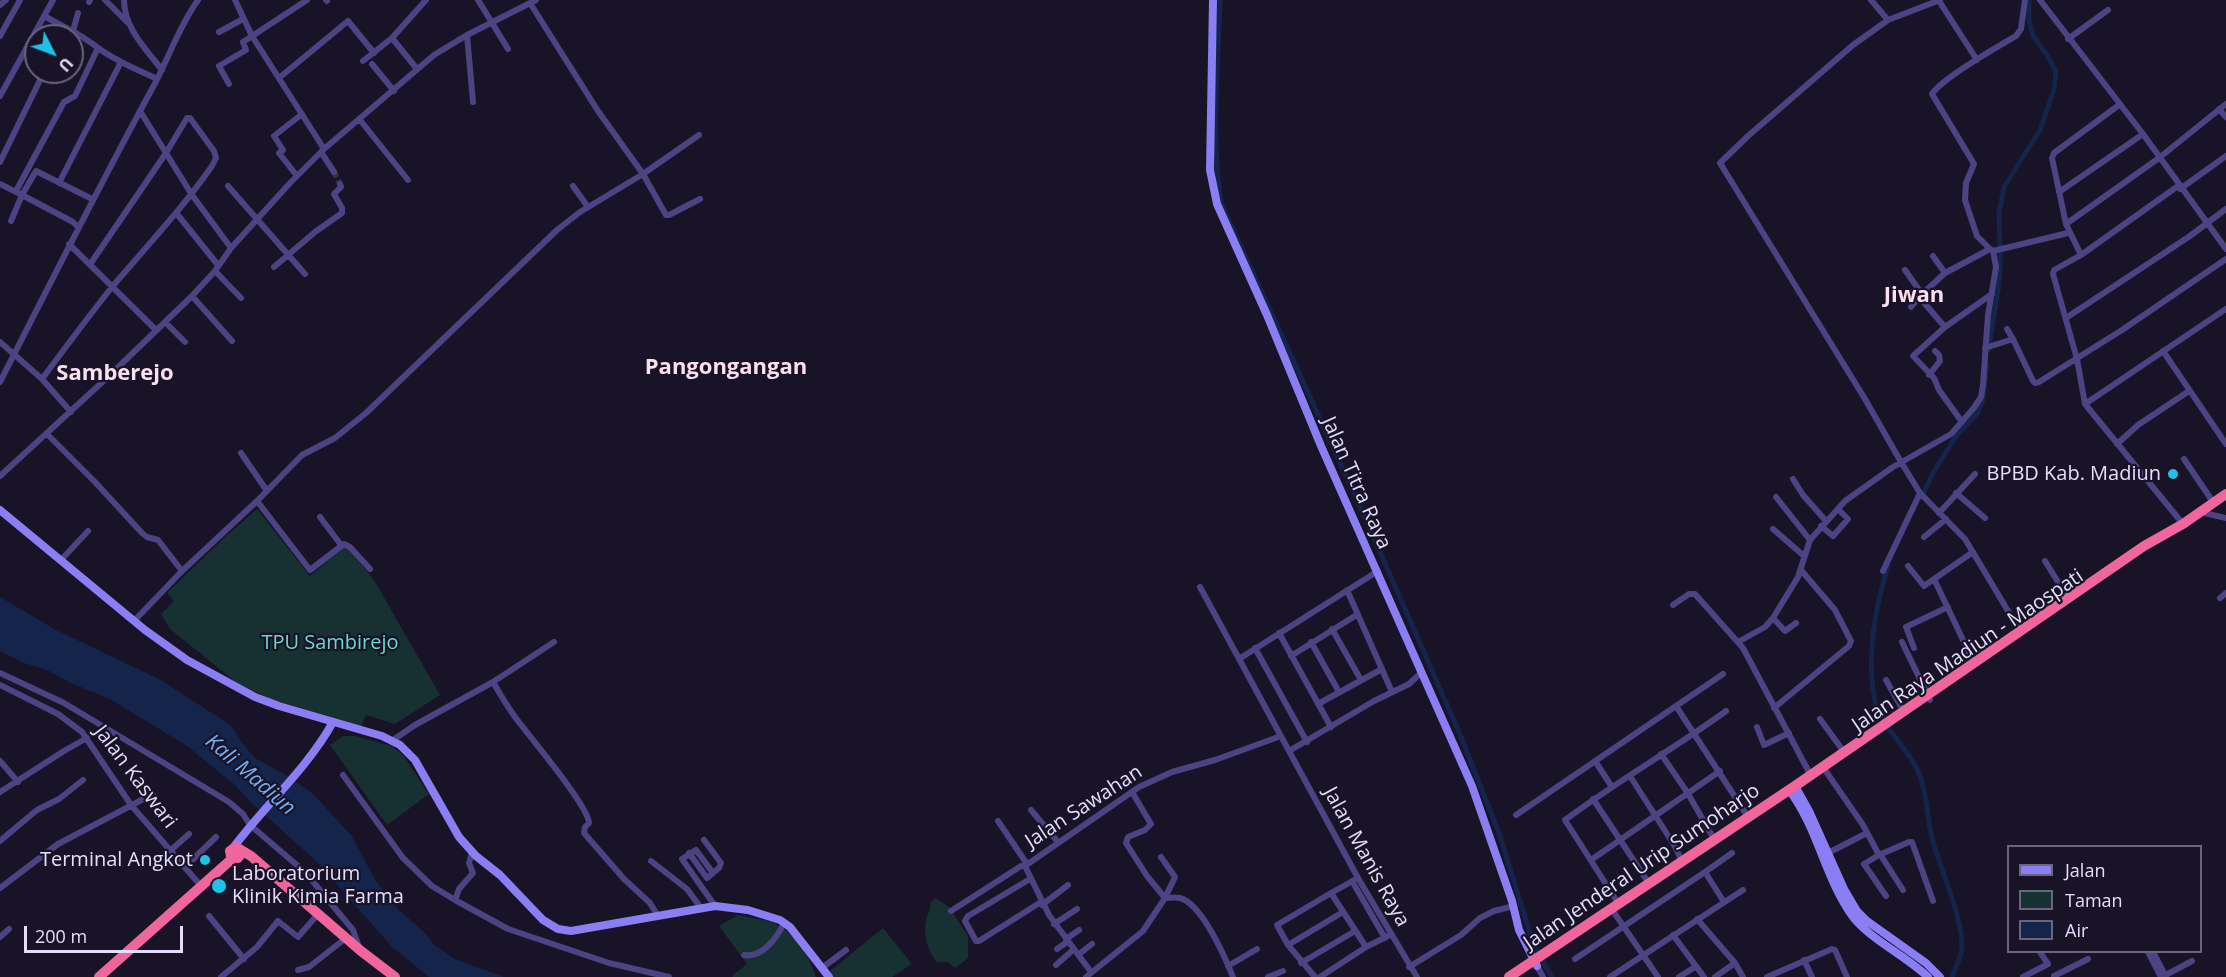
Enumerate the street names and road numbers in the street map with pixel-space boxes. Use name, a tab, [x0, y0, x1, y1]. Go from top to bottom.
street label: Jalan Titra Raya	[1316, 413, 1396, 553]
street label: Jalan Raya Madiun - Maospati	[1848, 564, 2088, 738]
street label: Jalan Kaswari	[88, 721, 182, 833]
street label: Jalan Sawahan	[1021, 760, 1147, 854]
street label: Jalan Jenderal Urip Sumoharjo	[1519, 779, 1765, 955]
street label: Jalan Manis Raya	[1318, 783, 1414, 931]

